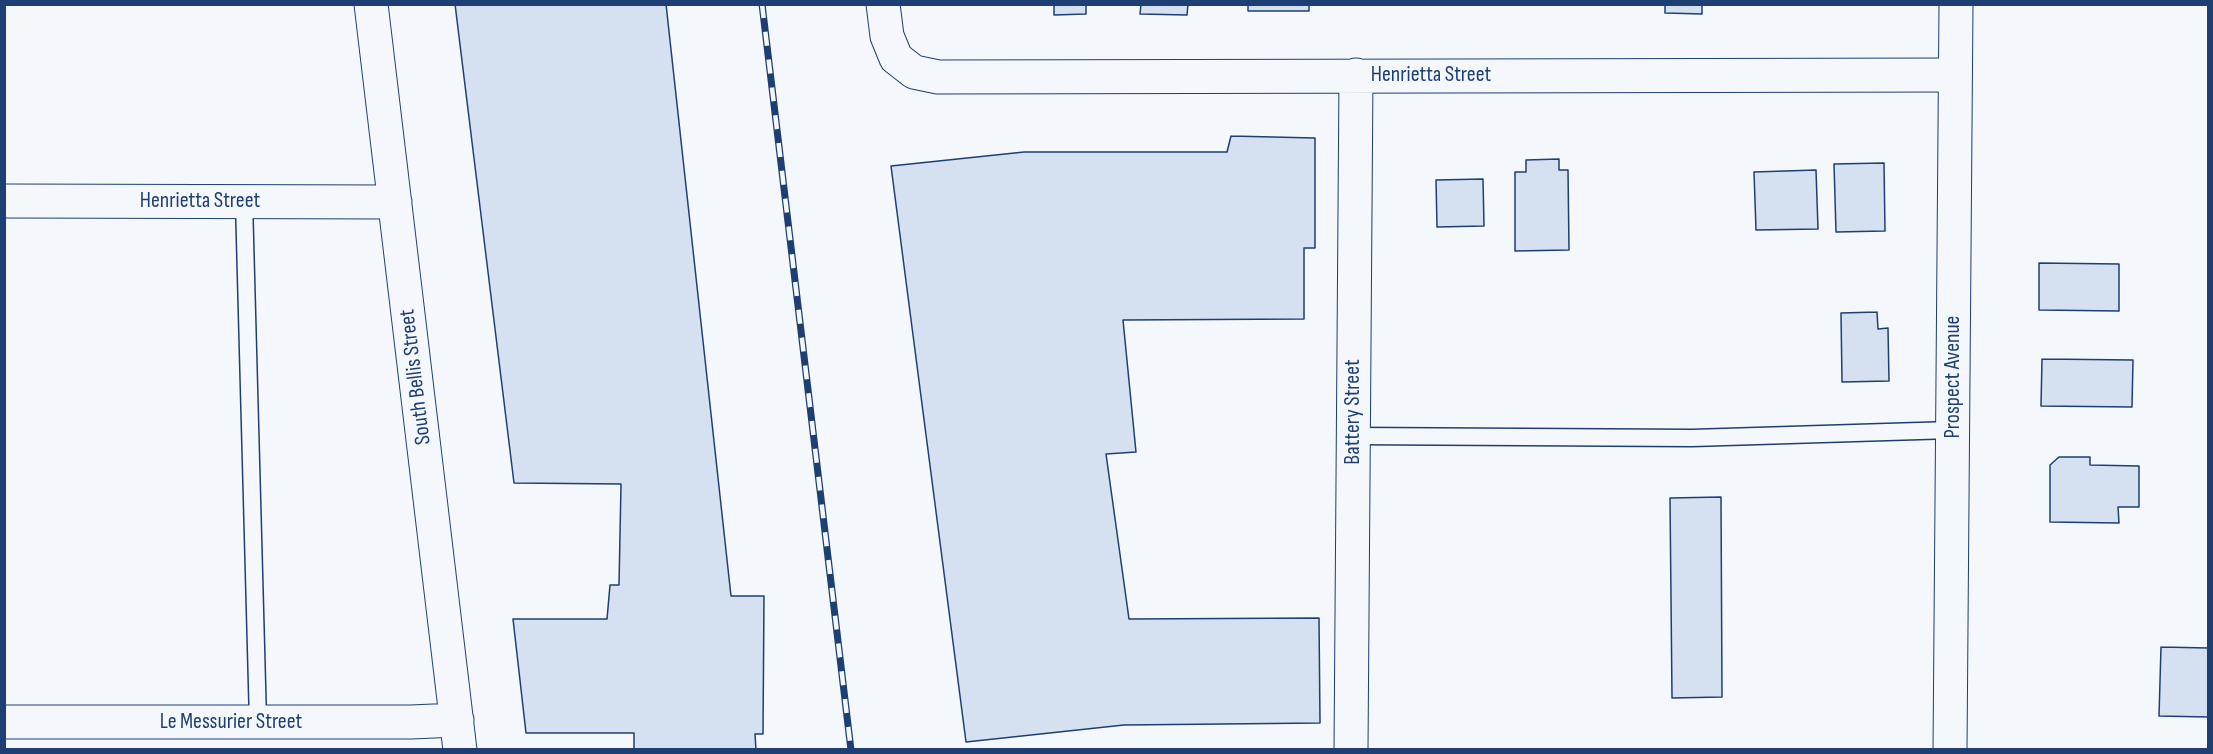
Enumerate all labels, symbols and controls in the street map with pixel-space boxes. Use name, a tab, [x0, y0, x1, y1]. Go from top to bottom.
street label: Henrietta Street	[1371, 62, 1491, 88]
street label: Henrietta Street	[140, 188, 260, 214]
street label: South Bellis Street	[395, 308, 437, 446]
street label: Prospect Avenue	[1940, 316, 1966, 438]
street label: Battery Street	[1340, 359, 1366, 465]
street label: Le Messurier Street	[160, 709, 302, 735]

